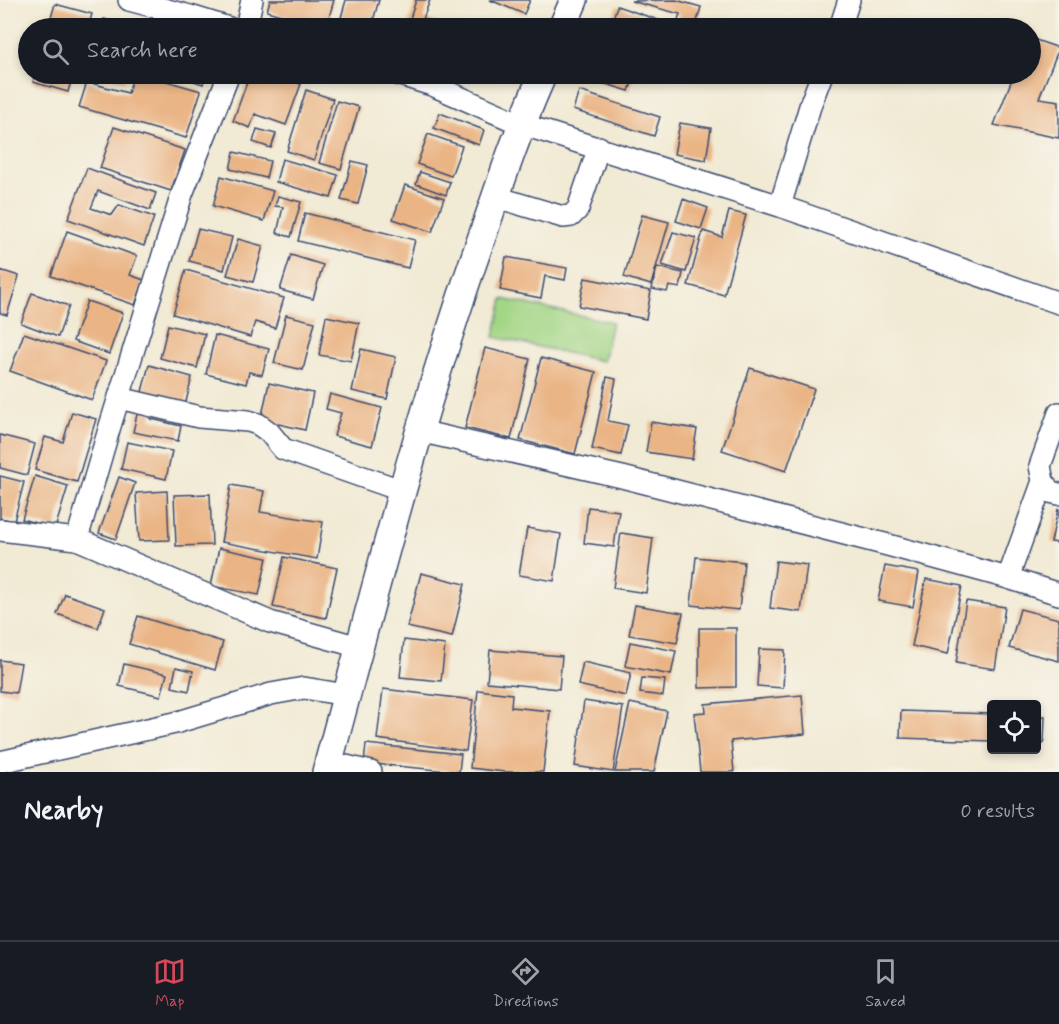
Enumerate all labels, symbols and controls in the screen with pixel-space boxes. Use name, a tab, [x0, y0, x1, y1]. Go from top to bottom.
search box	[18, 18, 1041, 84]
icon: search	[39, 35, 72, 68]
text: Search here	[87, 37, 198, 65]
map controls	[987, 700, 1041, 754]
button: locate	[987, 700, 1041, 754]
text: Nearby	[24, 794, 103, 828]
text: 0 results	[961, 798, 1035, 825]
tab: Map	[153, 955, 186, 1012]
tab: Directions	[493, 955, 559, 1012]
tab: Saved	[865, 955, 906, 1012]

